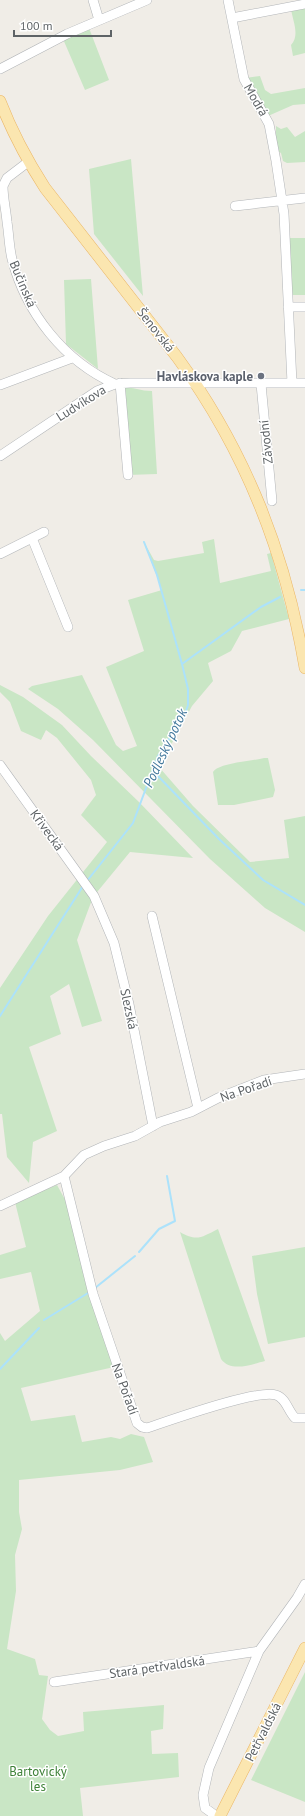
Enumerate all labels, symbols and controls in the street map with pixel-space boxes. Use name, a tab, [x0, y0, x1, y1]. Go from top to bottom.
scale bar	[14, 12, 111, 38]
text: 100 m	[20, 18, 53, 33]
street label: Modrá	[240, 81, 272, 119]
street label: Bučinská	[6, 258, 40, 310]
street label: Šenovská	[133, 304, 179, 356]
place label: Havláskova kaple	[157, 368, 253, 385]
marker: Havláskova kaple	[256, 371, 266, 381]
street label: Ludvíkova	[53, 381, 109, 425]
street label: Závodní	[255, 419, 277, 465]
water label: Podleský potok	[139, 705, 191, 790]
street label: Křivecká	[26, 806, 68, 854]
street label: Slezská	[116, 987, 142, 1031]
street label: Na Pořadí	[218, 1072, 275, 1106]
street label: Na Pořadí	[108, 1361, 142, 1418]
street label: Stará petřvaldská	[108, 1652, 206, 1682]
street label: Petřvaldská	[241, 1700, 285, 1764]
park label: Bartovický les	[9, 1763, 67, 1795]

